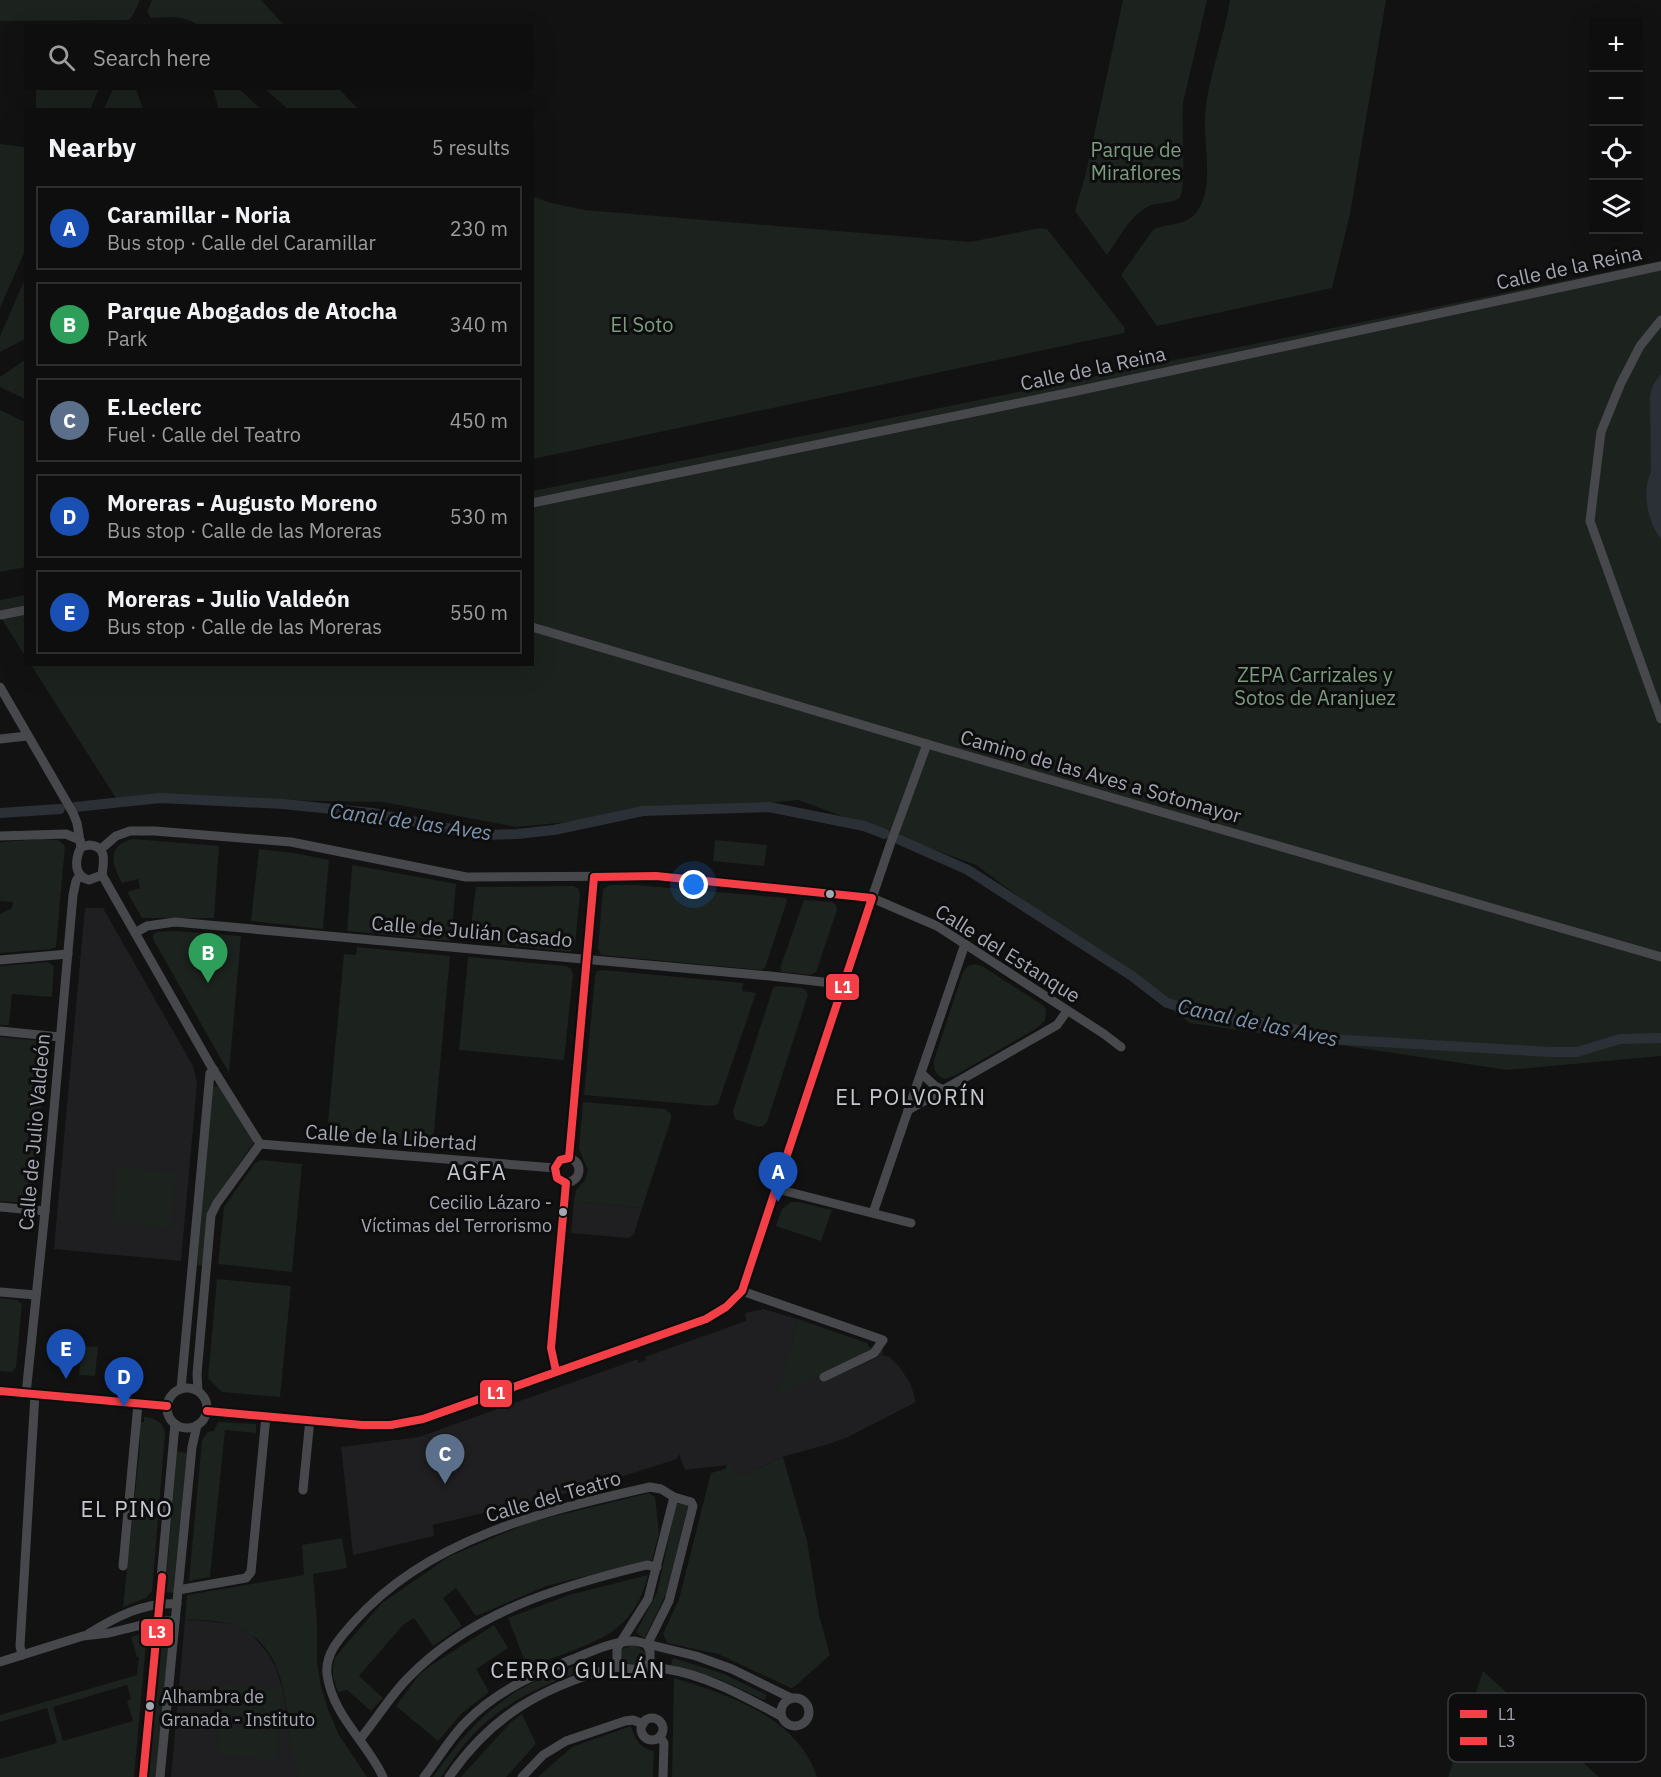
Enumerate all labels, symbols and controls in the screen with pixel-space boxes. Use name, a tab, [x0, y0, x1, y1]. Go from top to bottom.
map controls	[1589, 18, 1643, 234]
button: +	[1589, 18, 1643, 72]
search box	[24, 24, 534, 90]
icon: search	[45, 41, 78, 74]
text: Search here	[93, 43, 211, 72]
button: −	[1589, 72, 1643, 126]
button: locate	[1589, 126, 1643, 180]
text: Nearby	[48, 130, 136, 164]
text: 5 results	[432, 134, 510, 161]
park label: Parque de Miraflores	[1090, 136, 1182, 186]
button: layers	[1589, 180, 1643, 234]
text: Caramillar - Noria	[107, 200, 291, 229]
text: A	[63, 215, 76, 242]
text: 230 m	[450, 215, 508, 242]
text: Bus stop · Calle del Caramillar	[107, 229, 376, 256]
street label: Calle de la Reina	[1494, 238, 1645, 296]
text: Parque Abogados de Atocha	[107, 296, 397, 325]
text: B	[63, 311, 76, 338]
text: 340 m	[450, 311, 508, 338]
park label: El Soto	[611, 311, 673, 338]
text: Park	[107, 325, 147, 352]
street label: Calle de la Reina	[1018, 339, 1169, 397]
text: E.Leclerc	[107, 392, 202, 421]
text: C	[63, 407, 76, 434]
text: 450 m	[450, 407, 508, 434]
text: Fuel · Calle del Teatro	[107, 421, 301, 448]
text: Moreras - Augusto Moreno	[107, 488, 377, 517]
text: D	[63, 503, 76, 530]
text: 530 m	[450, 503, 508, 530]
text: Bus stop · Calle de las Moreras	[107, 517, 382, 544]
text: Moreras - Julio Valdeón	[107, 584, 350, 613]
text: E	[63, 599, 76, 626]
text: 550 m	[450, 599, 508, 626]
text: Bus stop · Calle de las Moreras	[107, 613, 382, 640]
park label: ZEPA Carrizales y Sotos de Aranjuez	[1234, 661, 1396, 711]
street label: Camino de las Aves a Sotomayor	[957, 723, 1245, 829]
water label: Canal de las Aves	[328, 796, 494, 846]
your location	[679, 870, 708, 899]
unlabelled marker	[824, 888, 836, 900]
street label: Calle del Estanque	[930, 897, 1086, 1009]
street label: Calle de Julián Casado	[370, 909, 574, 953]
pin: B	[188, 934, 228, 983]
line badge: L1	[825, 973, 860, 1001]
text: L1	[834, 977, 852, 997]
water label: Canal de las Aves	[1175, 991, 1341, 1053]
street label: Calle de Julio Valdeón	[12, 1032, 56, 1232]
district label: EL POLVORÍN	[835, 1082, 987, 1111]
street label: Calle de la Libertad	[304, 1118, 478, 1156]
pin: A	[758, 1152, 798, 1202]
district label: AGFA	[447, 1157, 507, 1186]
place label: Cecilio Lázaro - Víctimas del Terrorismo	[361, 1191, 552, 1237]
marker: Cecilio Lázaro - Víctimas del Terrorismo	[557, 1206, 569, 1218]
pin: E	[46, 1330, 86, 1379]
pin: D	[104, 1358, 144, 1407]
line badge: L1	[479, 1379, 513, 1408]
text: L1	[487, 1383, 505, 1403]
pin: C	[426, 1434, 464, 1484]
street label: Calle del Teatro	[482, 1464, 624, 1528]
district label: EL PINO	[81, 1494, 173, 1523]
line badge: L3	[140, 1618, 174, 1647]
text: L3	[148, 1622, 166, 1642]
district label: CERRO GULLÁN	[490, 1655, 666, 1684]
place label: Alhambra de Granada - Instituto	[161, 1685, 315, 1731]
legend	[1448, 1693, 1646, 1762]
marker: Alhambra de Granada - Instituto	[144, 1700, 156, 1712]
text: L1	[1498, 1704, 1516, 1724]
text: L3	[1498, 1731, 1516, 1751]

